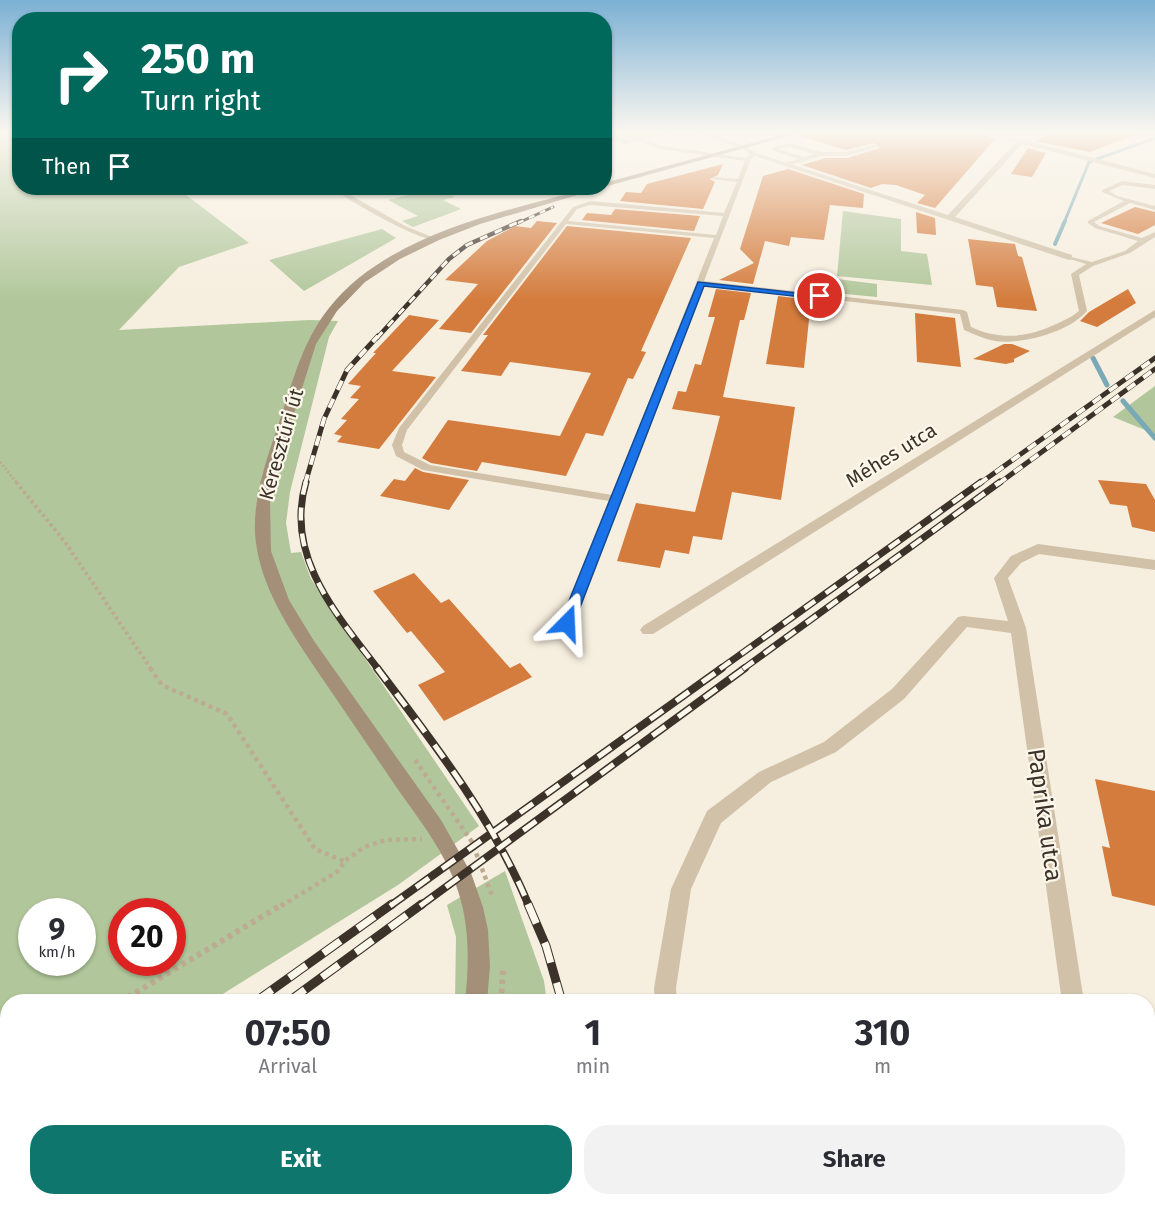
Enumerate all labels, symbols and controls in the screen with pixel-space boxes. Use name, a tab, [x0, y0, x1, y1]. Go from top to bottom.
text: 250 m	[141, 34, 255, 84]
icon: right	[42, 36, 120, 114]
text: Turn right	[141, 85, 261, 117]
icon: arrive	[103, 150, 136, 183]
text: Then	[42, 153, 91, 180]
pin	[794, 270, 845, 321]
icon: arrive	[803, 279, 836, 312]
street label: Keresztúri út	[254, 385, 309, 503]
street label: Méhes utca	[841, 418, 941, 492]
position arrow	[535, 591, 599, 655]
street label: Paprika utca	[1022, 747, 1068, 883]
speed limit sign: 20	[108, 898, 186, 976]
text: 9	[49, 912, 65, 948]
text: km/h	[38, 943, 76, 961]
text: 07:50	[245, 1011, 331, 1055]
text: 1	[585, 1011, 601, 1055]
text: 310	[855, 1011, 910, 1055]
text: Arrival	[259, 1054, 317, 1078]
text: min	[576, 1054, 610, 1078]
text: m	[874, 1054, 891, 1078]
button: Exit	[30, 1125, 572, 1194]
button: Share	[584, 1125, 1125, 1194]

